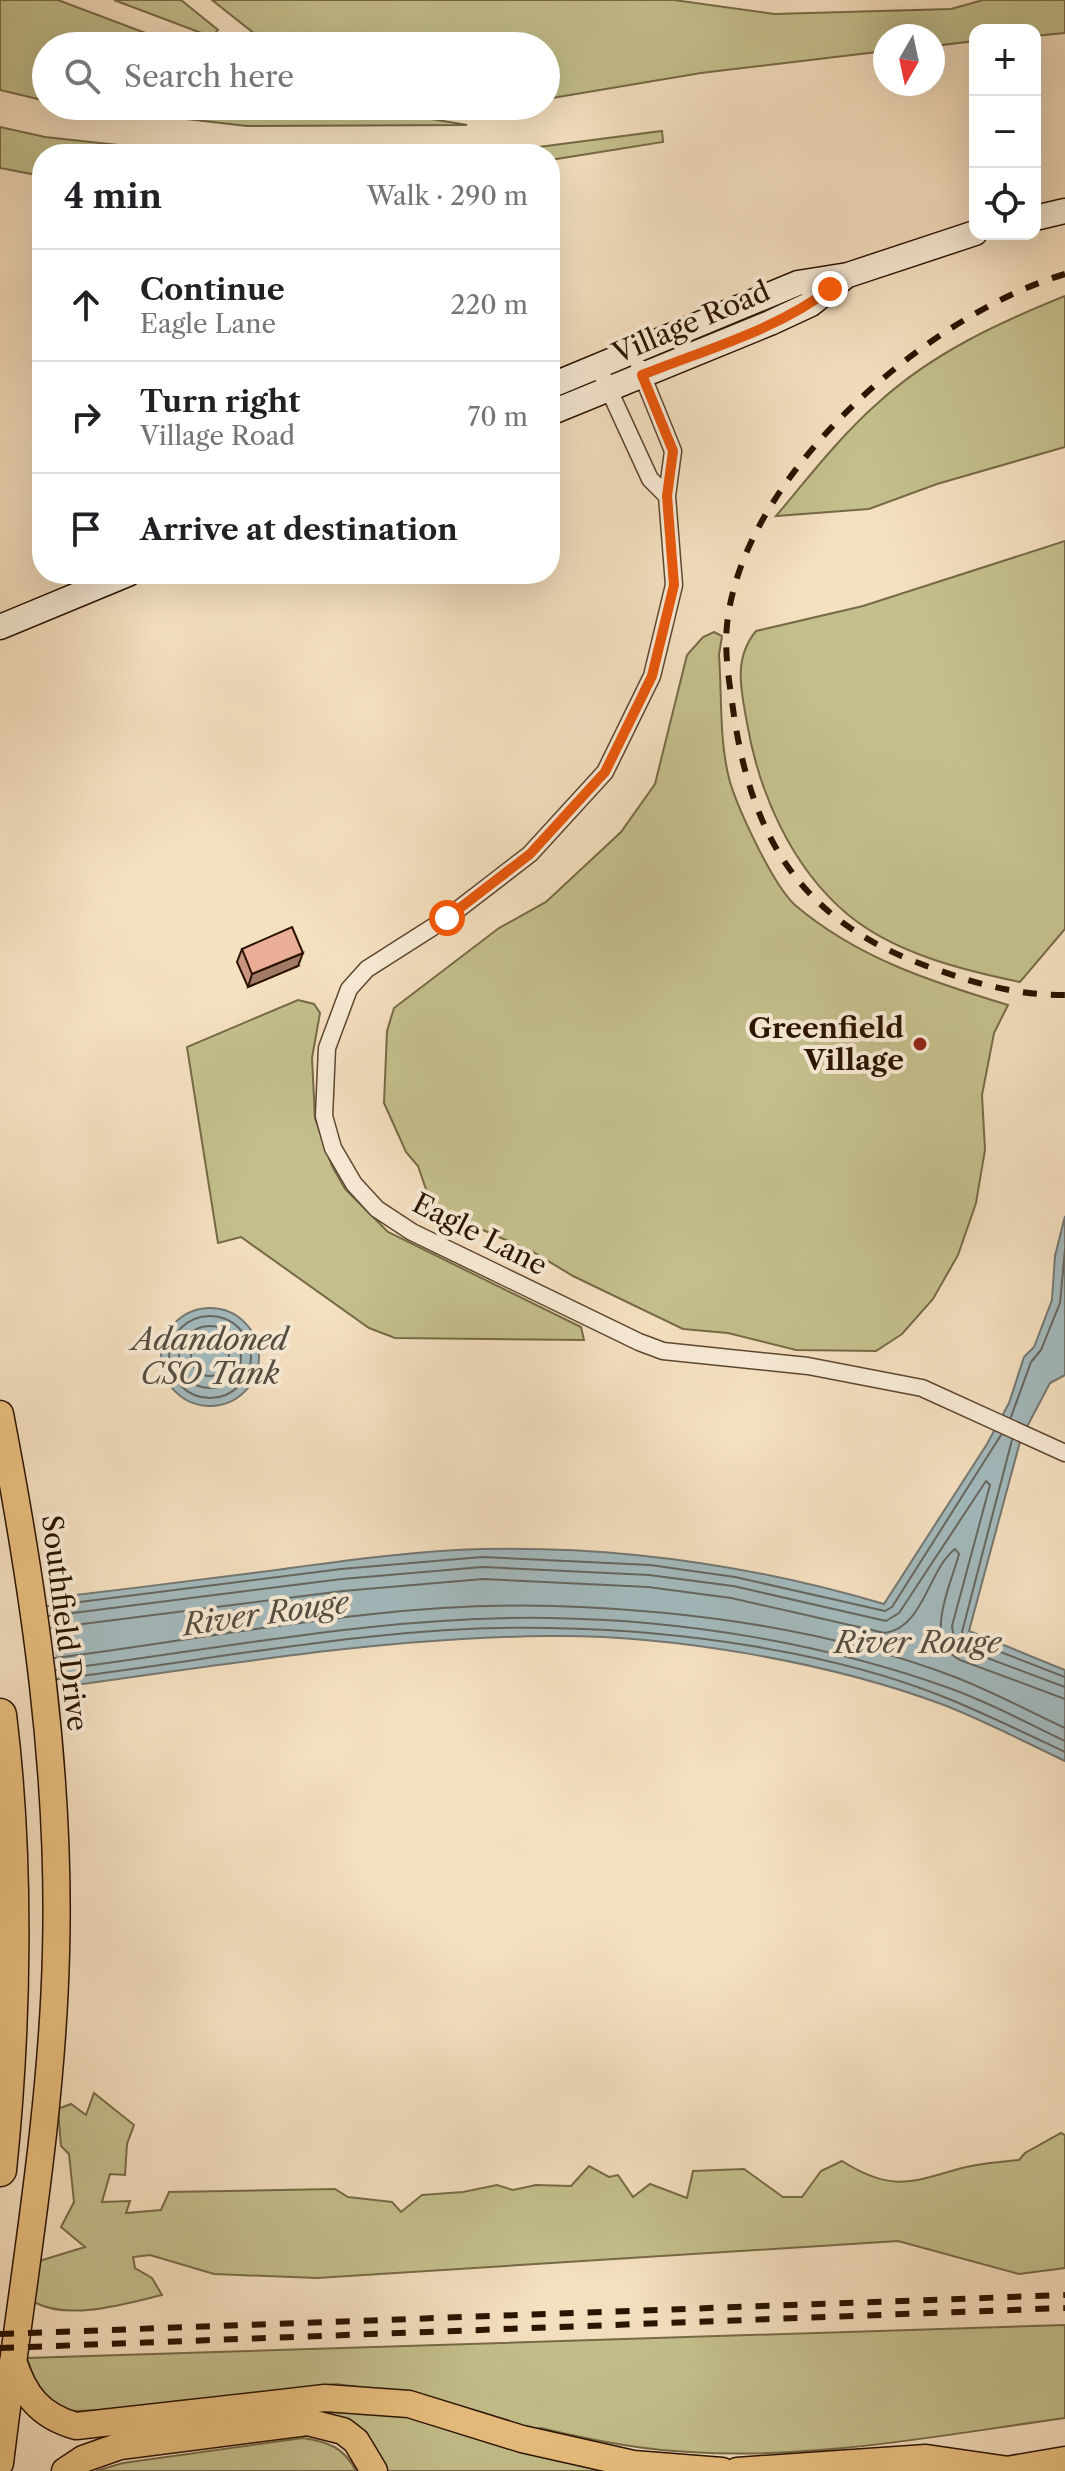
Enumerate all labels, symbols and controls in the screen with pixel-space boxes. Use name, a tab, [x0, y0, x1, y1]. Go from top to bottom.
north arrow	[873, 24, 945, 96]
map controls	[969, 24, 1041, 240]
button: +	[969, 24, 1041, 96]
search box	[32, 32, 560, 120]
icon: search	[60, 54, 104, 98]
text: Search here	[124, 58, 294, 95]
button: −	[969, 96, 1041, 168]
button: locate	[969, 168, 1041, 240]
text: 4 min	[64, 175, 162, 217]
text: Walk · 290 m	[367, 180, 528, 212]
text: Continue	[140, 271, 285, 308]
route end	[812, 271, 848, 307]
street label: Village Road	[607, 274, 775, 371]
icon: ahead	[64, 283, 108, 327]
text: 220 m	[450, 289, 528, 321]
text: Eagle Lane	[140, 308, 276, 340]
text: Turn right	[140, 383, 300, 420]
icon: right	[64, 395, 108, 439]
text: 70 m	[468, 401, 528, 433]
text: Village Road	[140, 420, 295, 452]
icon: arrive	[64, 507, 108, 551]
text: Arrive at destination	[140, 511, 458, 548]
route start	[429, 900, 465, 936]
place label: Greenfield Village	[748, 1011, 904, 1077]
marker: Greenfield Village	[911, 1035, 929, 1053]
street label: Eagle Lane	[407, 1186, 553, 1282]
water label: Adandoned CSO Tank	[128, 1321, 291, 1392]
street label: Southfield Drive	[35, 1513, 95, 1733]
water label: River Rouge	[179, 1583, 353, 1644]
water label: River Rouge	[832, 1624, 1003, 1661]

